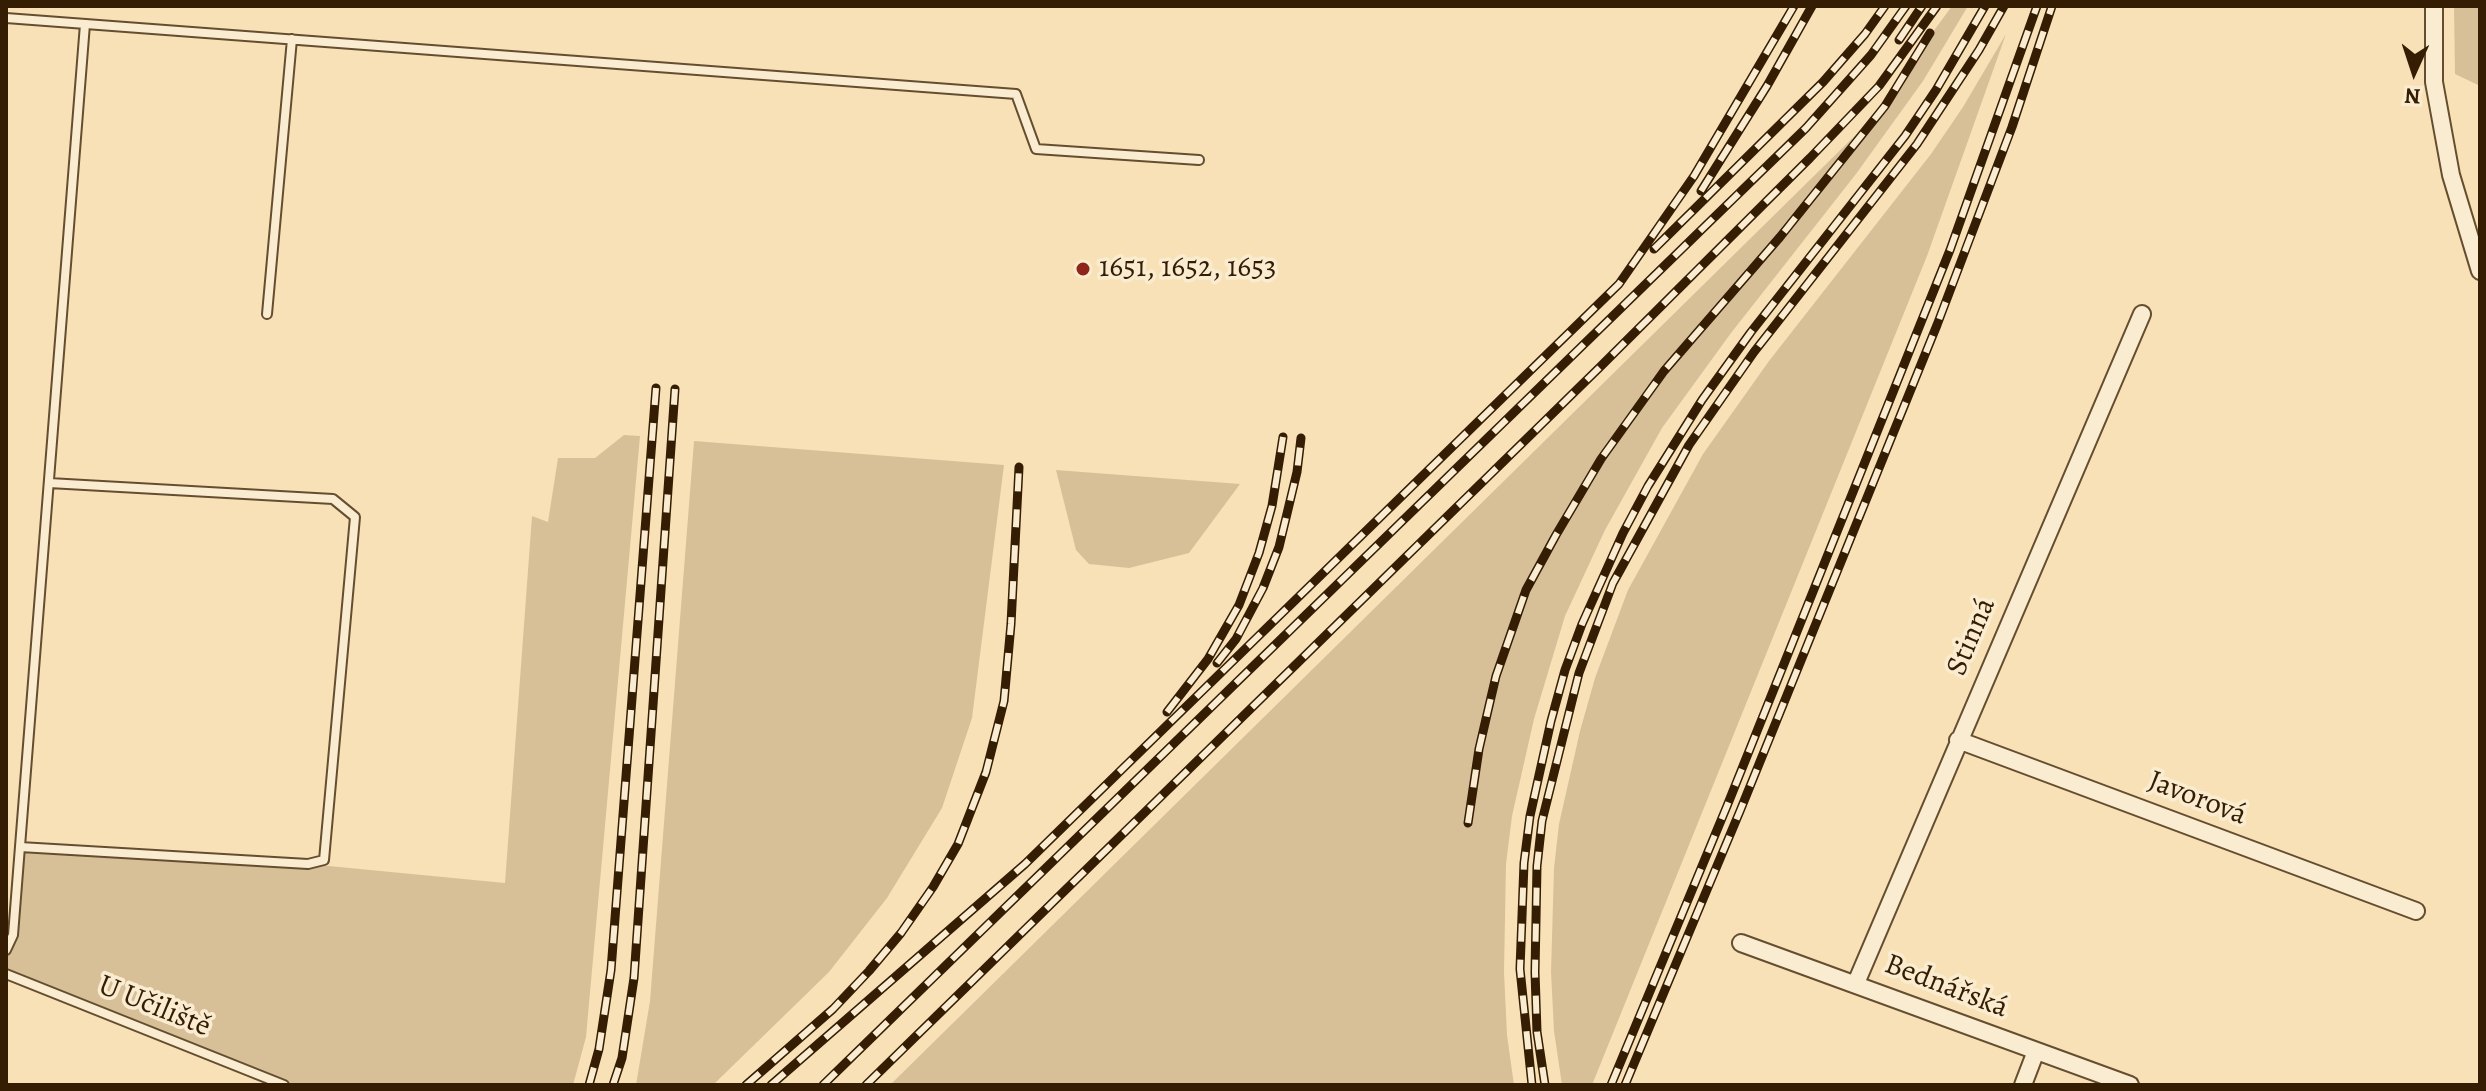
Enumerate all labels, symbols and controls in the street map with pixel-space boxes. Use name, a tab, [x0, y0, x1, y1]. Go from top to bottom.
north arrow	[2374, 32, 2454, 112]
text: N	[2404, 81, 2422, 111]
place label: 1651, 1652, 1653	[1099, 251, 1277, 287]
marker: 1651, 1652, 1653	[1074, 260, 1092, 278]
street label: Stinná	[1940, 593, 2004, 681]
street label: Javorová	[2143, 764, 2251, 834]
street label: Bednářská	[1879, 947, 2013, 1027]
street label: U Učiliště	[92, 968, 216, 1046]

